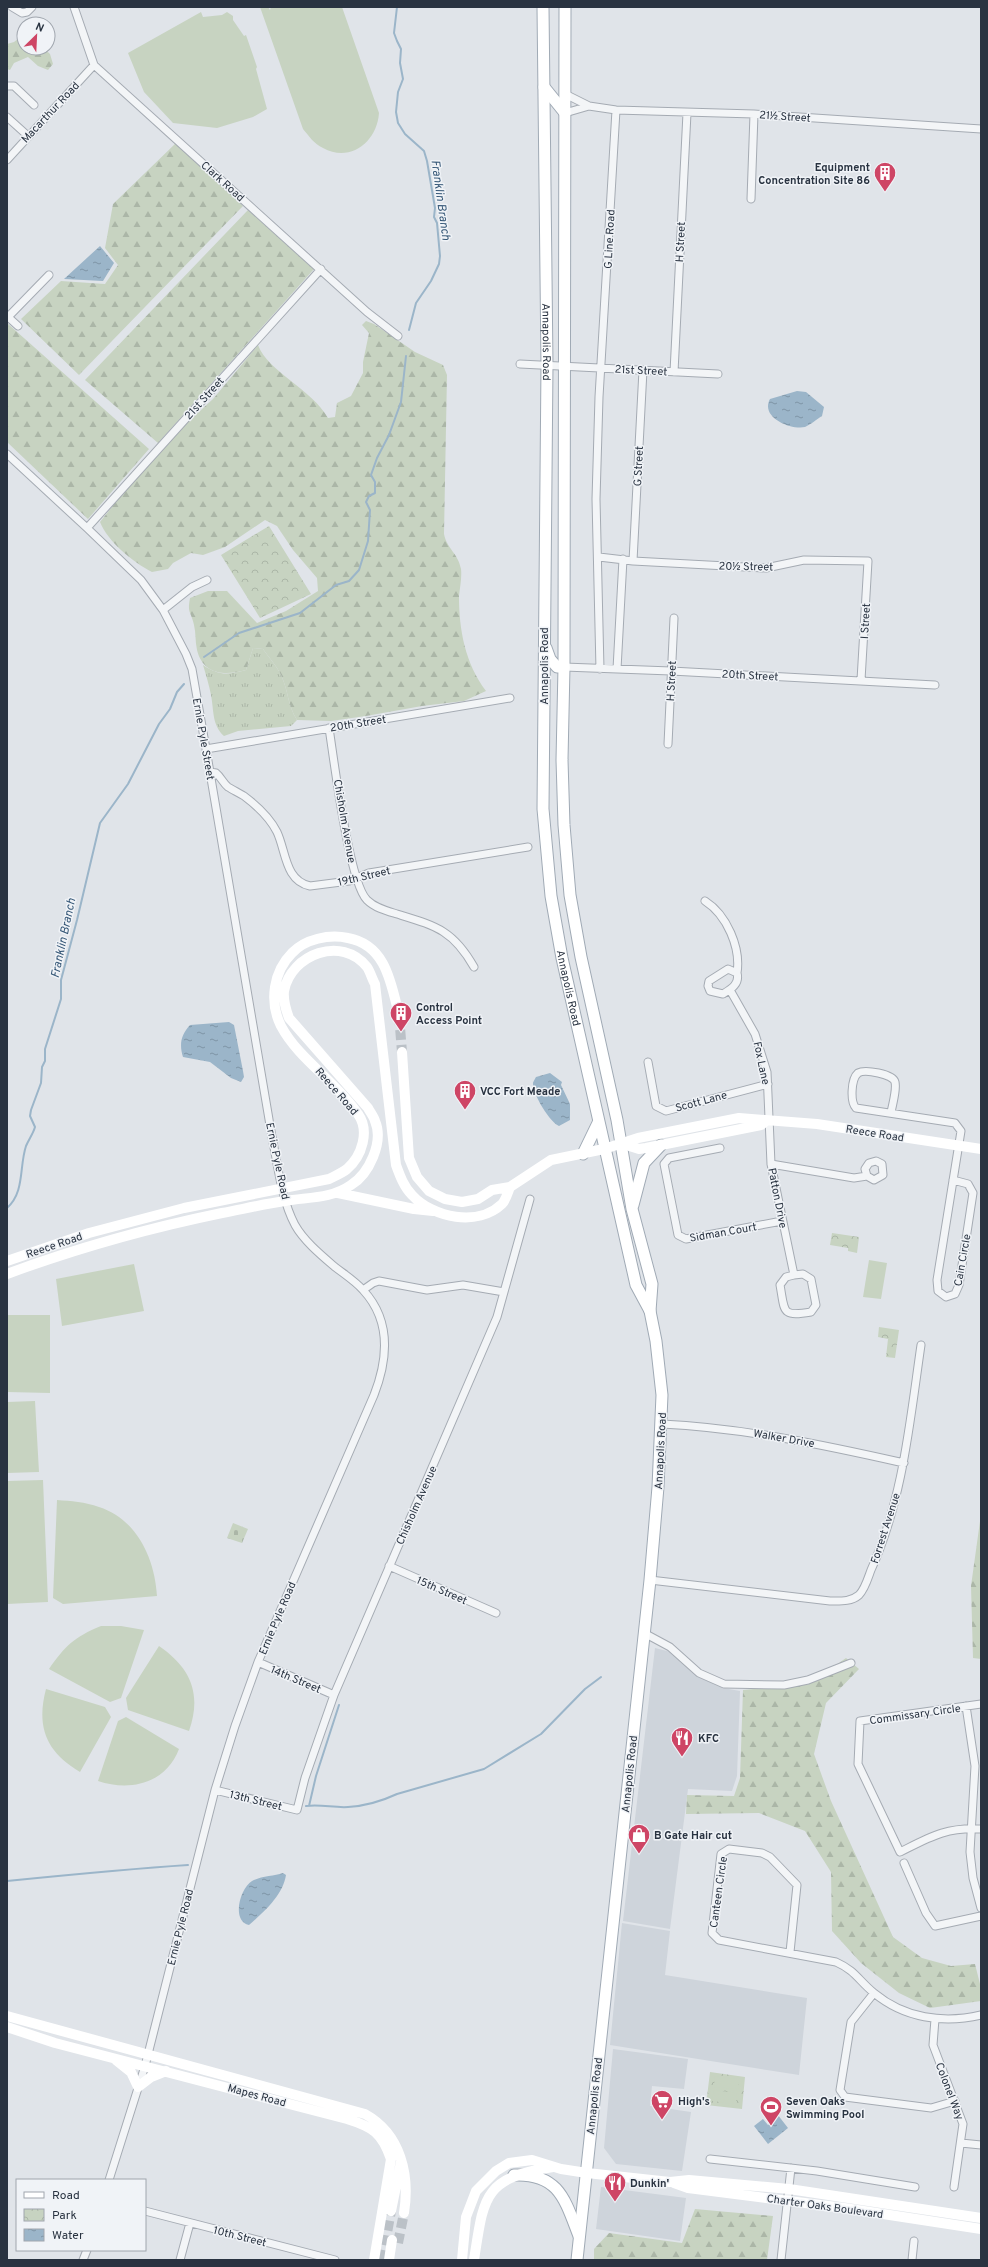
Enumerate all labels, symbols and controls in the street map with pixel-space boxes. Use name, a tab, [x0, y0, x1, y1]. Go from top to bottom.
north arrow	[16, 16, 56, 56]
text: N	[33, 20, 46, 36]
street label: Macarthur Road	[19, 79, 83, 146]
street label: 21½ Street	[759, 108, 811, 126]
street label: Clark Road	[198, 158, 247, 205]
water label: Franklin Branch	[426, 159, 454, 242]
building icon: Equipment Concentration Site 86	[872, 160, 898, 193]
place label: Equipment Concentration Site 86	[758, 161, 870, 188]
street label: G Line Road	[601, 209, 619, 269]
street label: H Street	[673, 221, 689, 263]
street label: Annapolis Road	[538, 303, 553, 381]
street label: 21st Street	[614, 363, 668, 379]
street label: 21st Street	[182, 374, 228, 423]
street label: G Street	[631, 445, 647, 487]
street label: 20½ Street	[719, 560, 773, 574]
street label: I Street	[858, 603, 874, 639]
street label: Annapolis Road	[538, 627, 552, 705]
street label: H Street	[664, 660, 680, 702]
street label: 20th Street	[721, 668, 779, 684]
street label: Ernie Pyle Street	[189, 697, 217, 781]
street label: 20th Street	[329, 713, 387, 735]
street label: Chisholm Avenue	[330, 778, 358, 864]
street label: 19th Street	[337, 864, 392, 890]
water label: Franklin Branch	[48, 896, 80, 979]
street label: Annapolis Road	[553, 949, 583, 1027]
building icon: Control Access Point	[388, 1000, 414, 1033]
place label: Control Access Point	[416, 1001, 482, 1028]
street label: Fox Lane	[750, 1040, 772, 1086]
street label: Reece Road	[312, 1065, 361, 1118]
building icon: VCC Fort Meade	[452, 1078, 478, 1111]
place label: VCC Fort Meade	[480, 1085, 560, 1099]
street label: Scott Lane	[674, 1088, 729, 1116]
street label: Ernie Pyle Road	[262, 1122, 292, 1201]
street label: Reece Road	[845, 1122, 905, 1146]
street label: Patton Drive	[764, 1167, 790, 1230]
street label: Sidman Court	[689, 1220, 758, 1246]
street label: Reece Road	[24, 1230, 84, 1262]
street label: Cain Circle	[952, 1233, 974, 1287]
street label: Annapolis Road	[652, 1412, 670, 1490]
street label: Walker Drive	[752, 1427, 816, 1451]
street label: Chisholm Avenue	[393, 1464, 441, 1547]
street label: Forrest Avenue	[868, 1491, 904, 1565]
street label: 15th Street	[414, 1574, 469, 1608]
street label: Ernie Pyle Road	[256, 1580, 300, 1657]
street label: 14th Street	[268, 1663, 323, 1697]
street label: Commissary Circle	[869, 1702, 962, 1728]
restaurant icon: KFC	[669, 1725, 695, 1758]
place label: KFC	[698, 1732, 719, 1746]
street label: Annapolis Road	[619, 1735, 641, 1813]
street label: 13th Street	[228, 1788, 283, 1814]
shop icon: B Gate Hair cut	[626, 1822, 652, 1855]
place label: B Gate Hair cut	[654, 1829, 732, 1843]
street label: Canteen Circle	[707, 1855, 731, 1929]
street label: Ernie Pyle Road	[165, 1888, 197, 1967]
street label: Annapolis Road	[584, 2057, 606, 2135]
street label: Colonel Way	[932, 2061, 966, 2122]
street label: Mapes Road	[226, 2081, 287, 2110]
supermarket icon: High's	[649, 2088, 675, 2121]
sports icon: Seven Oaks Swimming Pool	[758, 2094, 784, 2127]
place label: High's	[678, 2095, 710, 2109]
place label: Seven Oaks Swimming Pool	[786, 2095, 864, 2122]
restaurant icon: Dunkin'	[602, 2170, 628, 2203]
place label: Dunkin'	[630, 2177, 670, 2191]
legend	[16, 2179, 146, 2251]
text: Road	[52, 2188, 80, 2204]
street label: Charter Oaks Boulevard	[766, 2192, 884, 2222]
text: Park	[52, 2208, 77, 2224]
street label: 10th Street	[212, 2224, 268, 2250]
text: Water	[52, 2228, 84, 2244]

